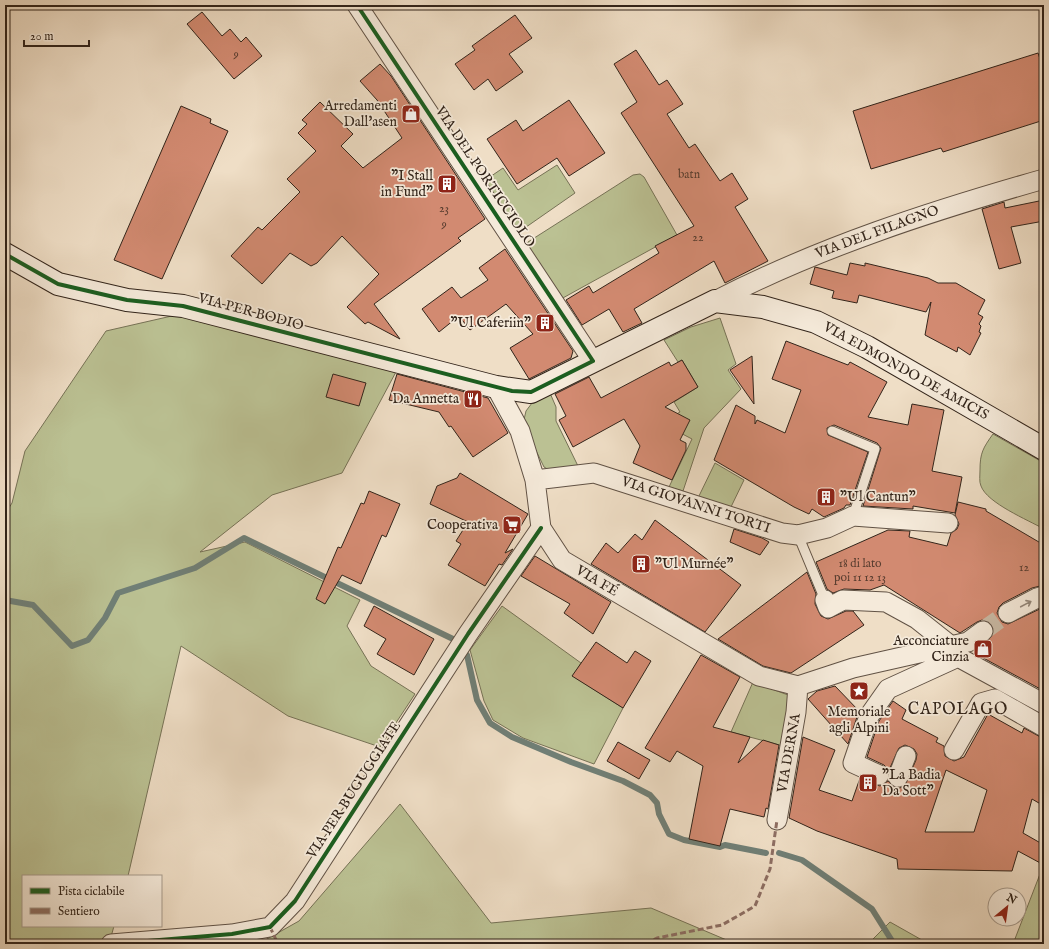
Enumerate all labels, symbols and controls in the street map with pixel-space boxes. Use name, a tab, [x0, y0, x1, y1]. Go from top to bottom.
scale bar	[24, 22, 89, 48]
text: 20 m	[30, 29, 53, 44]
house number: 9	[232, 47, 239, 62]
place label: Arredamenti Dall'asen	[323, 97, 398, 131]
street label: VIA DEL PORTICCIOLO	[430, 102, 539, 251]
shop icon: Arredamenti Dall'asen	[400, 103, 422, 125]
place label: "I Stall in Fund"	[381, 167, 433, 201]
house number: batn	[678, 167, 701, 182]
building icon: "I Stall in Fund"	[436, 173, 458, 195]
house number: 23	[439, 201, 449, 216]
street label: VIA DEL FILAGNO	[812, 201, 942, 263]
house number: 9	[440, 217, 447, 232]
house number: 22	[692, 230, 704, 245]
street label: VIA PER BODIO	[195, 289, 306, 335]
building icon: "Ul Caferiin"	[534, 312, 556, 334]
place label: "Ul Caferiin"	[451, 314, 531, 332]
street label: VIA EDMONDO DE AMICIS	[819, 317, 992, 424]
restaurant icon: Da Annetta	[462, 388, 484, 410]
place label: Da Annetta	[392, 390, 460, 408]
street label: VIA GIOVANNI TORTI	[618, 472, 773, 538]
building icon: "Ul Cantun"	[815, 486, 837, 508]
place label: "Ul Cantun"	[840, 488, 916, 506]
supermarket icon: Cooperativa	[501, 514, 523, 536]
place label: Cooperativa	[427, 516, 499, 534]
building icon: "Ul Murnée"	[630, 553, 652, 575]
place label: "Ul Murnée"	[655, 555, 734, 573]
house number: 18 di lato poi 11 12 13	[834, 556, 886, 586]
street label: VIA FÉ	[572, 560, 622, 601]
house number: 12	[1019, 560, 1029, 575]
one-way arrow	[1019, 599, 1031, 607]
place label: Acconciature Cinzia	[892, 632, 970, 666]
shop icon: Acconciature Cinzia	[972, 638, 994, 660]
place icon: Memoriale agli Alpini	[848, 680, 870, 702]
district label: CAPOLAGO	[908, 700, 1008, 720]
place label: Memoriale agli Alpini	[828, 703, 891, 737]
street label: VIA DERNA	[773, 711, 805, 795]
street label: VIA PER BUGUGGIATE	[302, 718, 405, 863]
place label: "La Badia Da Sott"	[882, 766, 942, 800]
building icon: "La Badia Da Sott"	[857, 772, 879, 794]
legend	[22, 875, 162, 927]
text: Pista ciclabile	[58, 884, 125, 899]
north arrow	[987, 887, 1027, 927]
text: N	[1003, 890, 1019, 908]
text: Sentiero	[58, 904, 100, 919]

